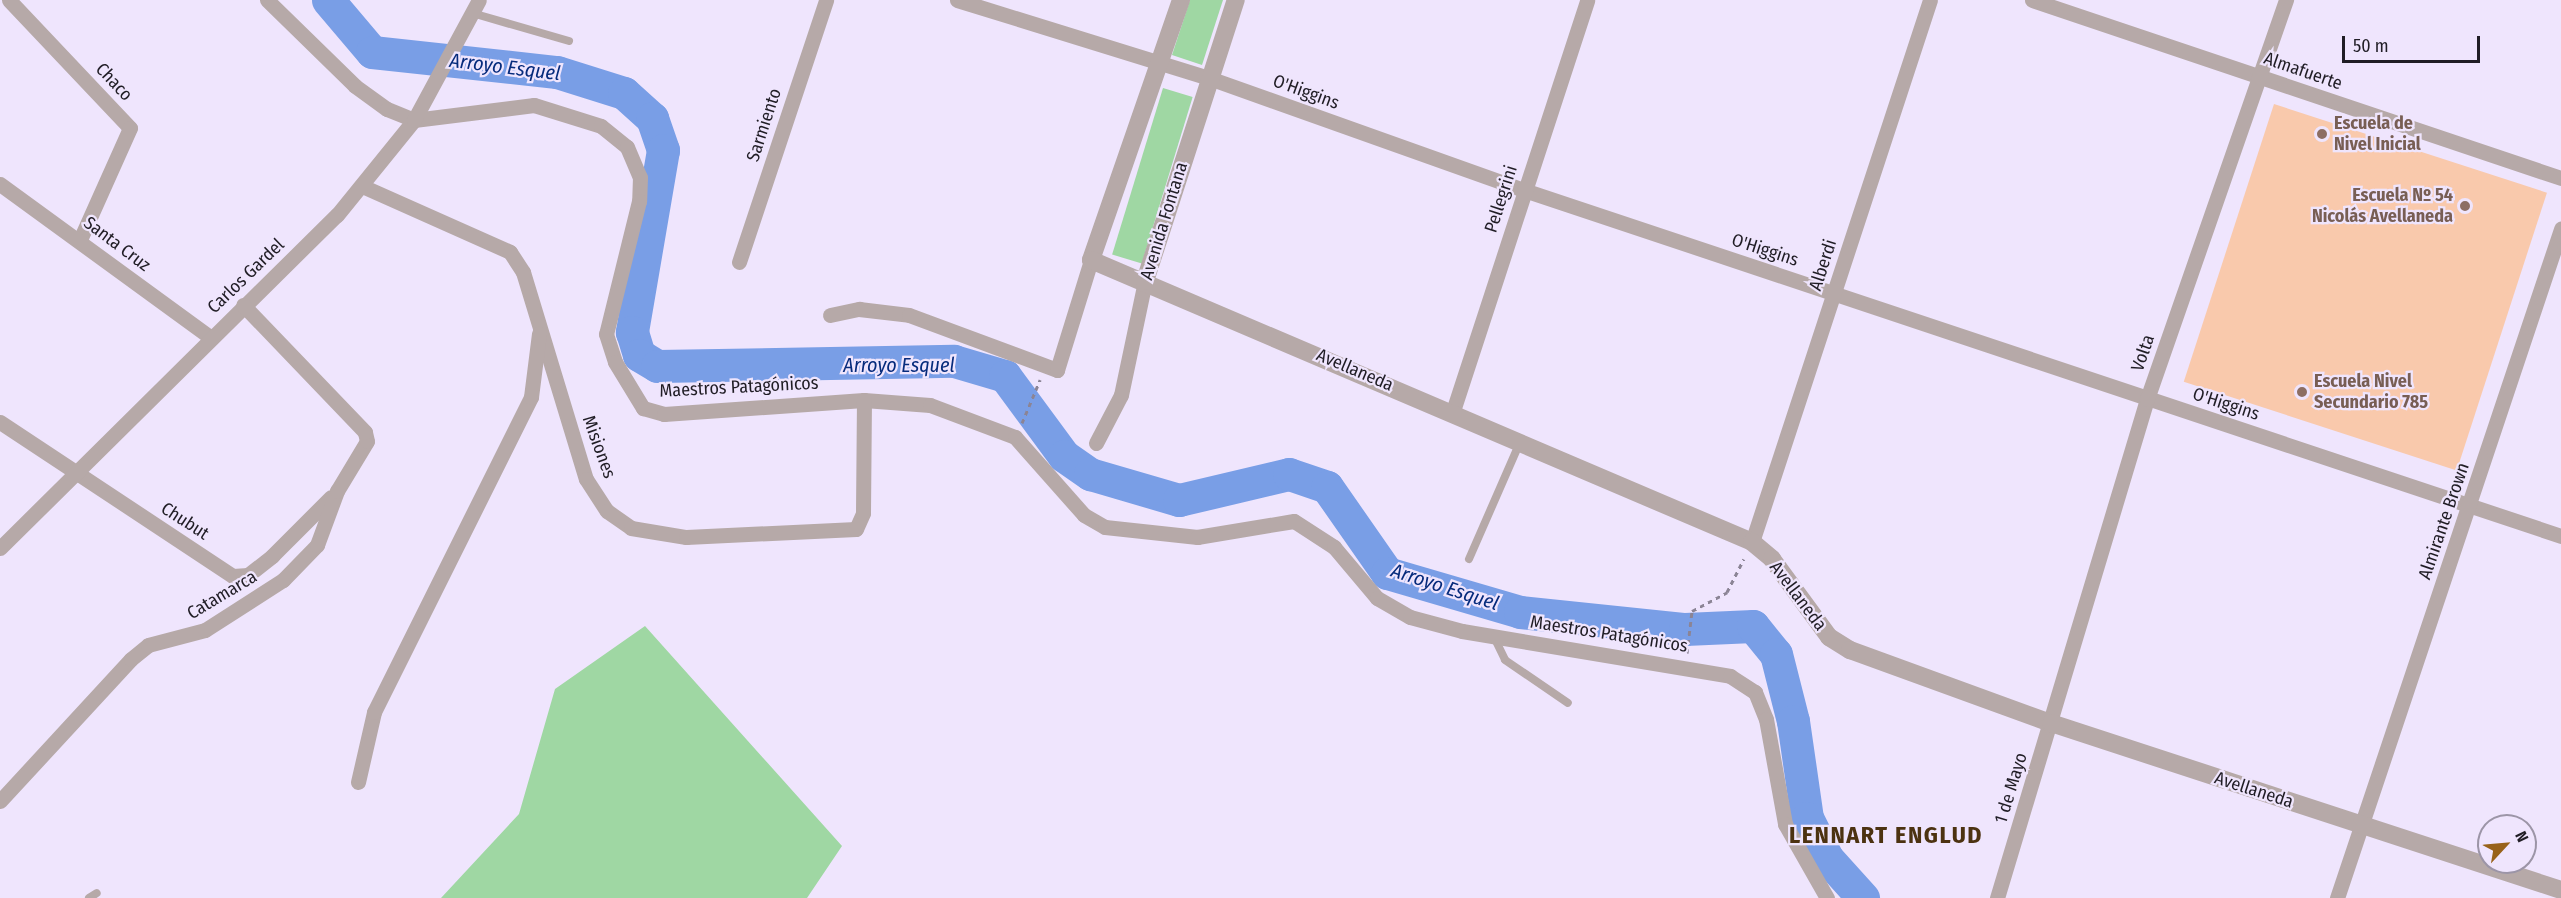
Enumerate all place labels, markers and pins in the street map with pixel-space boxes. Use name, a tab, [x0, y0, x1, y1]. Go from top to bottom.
place label: Escuela de Nivel Inicial	[2334, 113, 2421, 156]
marker: Escuela de Nivel Inicial	[2315, 127, 2329, 141]
place label: Escuela Nº 54 Nicolás Avellaneda	[2312, 185, 2453, 228]
marker: Escuela Nº 54 Nicolás Avellaneda	[2458, 199, 2472, 213]
place label: Escuela Nivel Secundario 785	[2314, 371, 2428, 413]
marker: Escuela Nivel Secundario 785	[2295, 385, 2309, 399]

